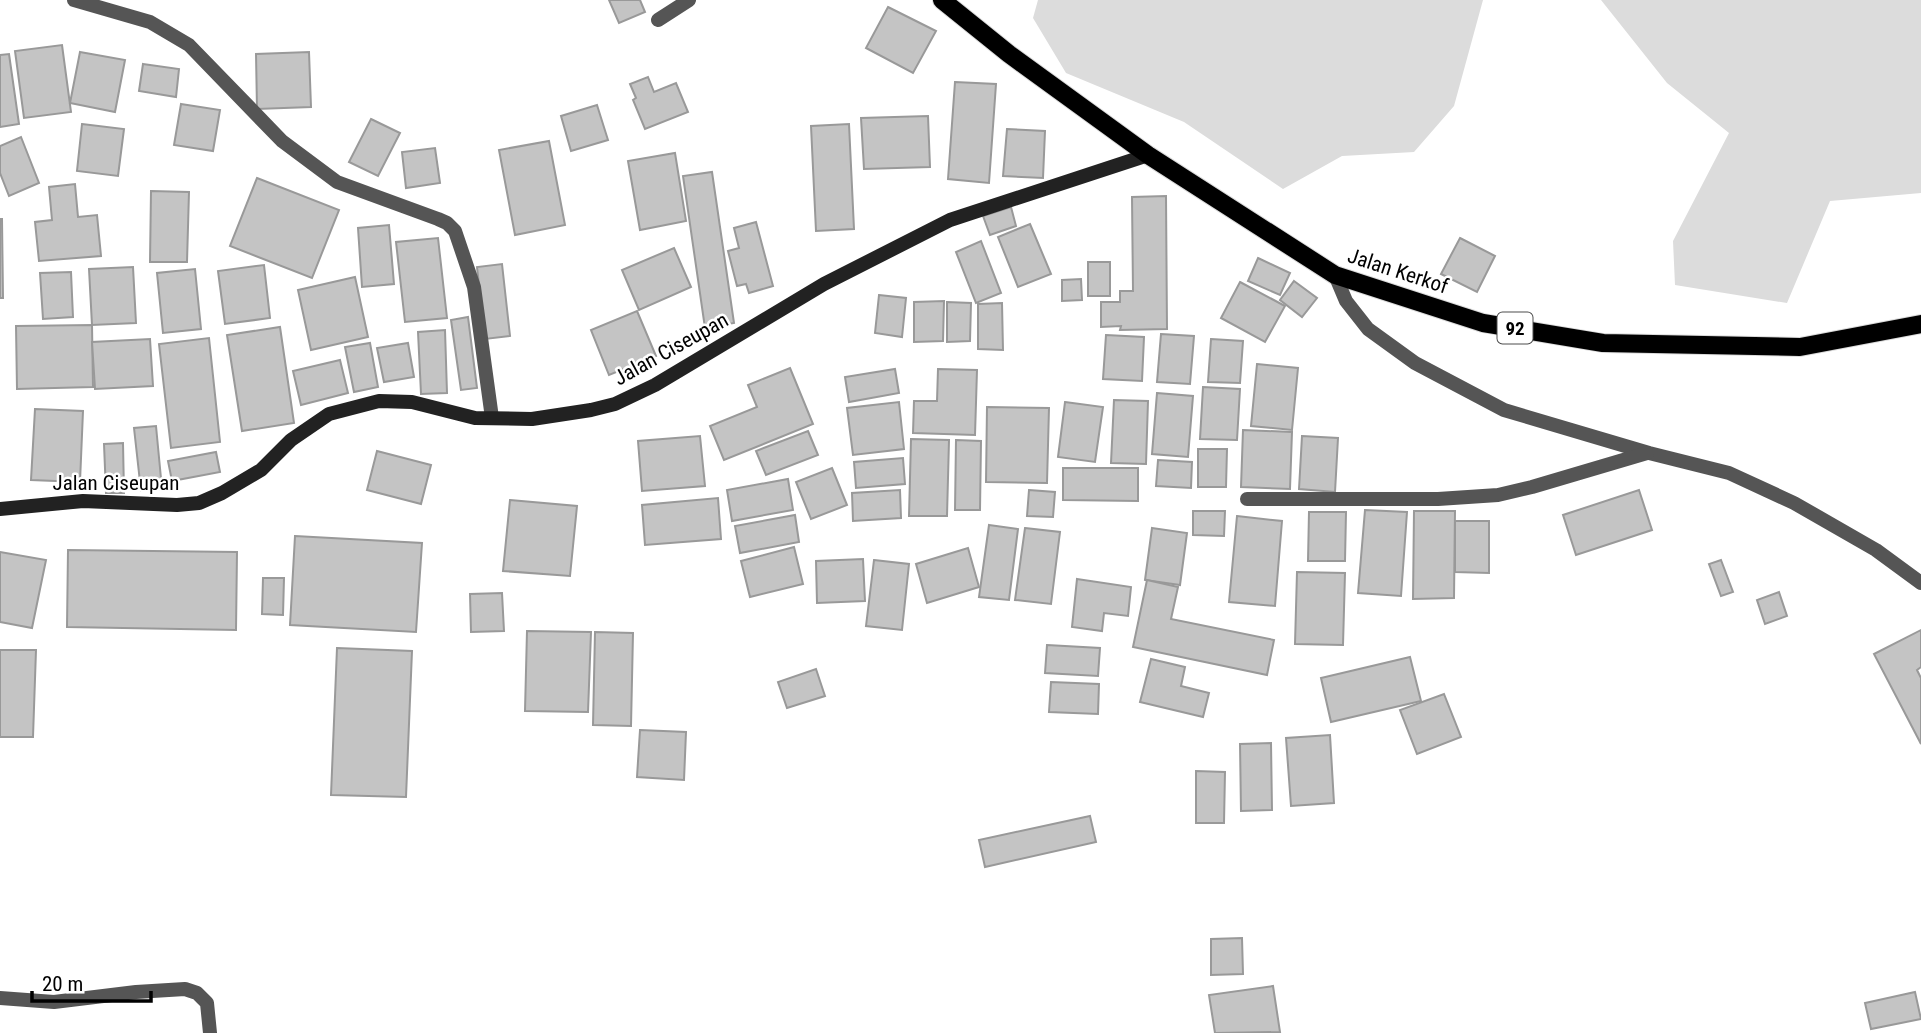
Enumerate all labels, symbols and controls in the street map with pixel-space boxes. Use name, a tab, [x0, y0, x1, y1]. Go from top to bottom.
street label: Jalan Kerkof	[1345, 243, 1452, 299]
street label: Jalan Ciseupan	[610, 308, 732, 390]
road number: 92	[1498, 312, 1532, 344]
street label: Jalan Ciseupan	[53, 471, 179, 495]
scale bar	[32, 960, 150, 1004]
text: 20 m	[42, 972, 83, 996]

